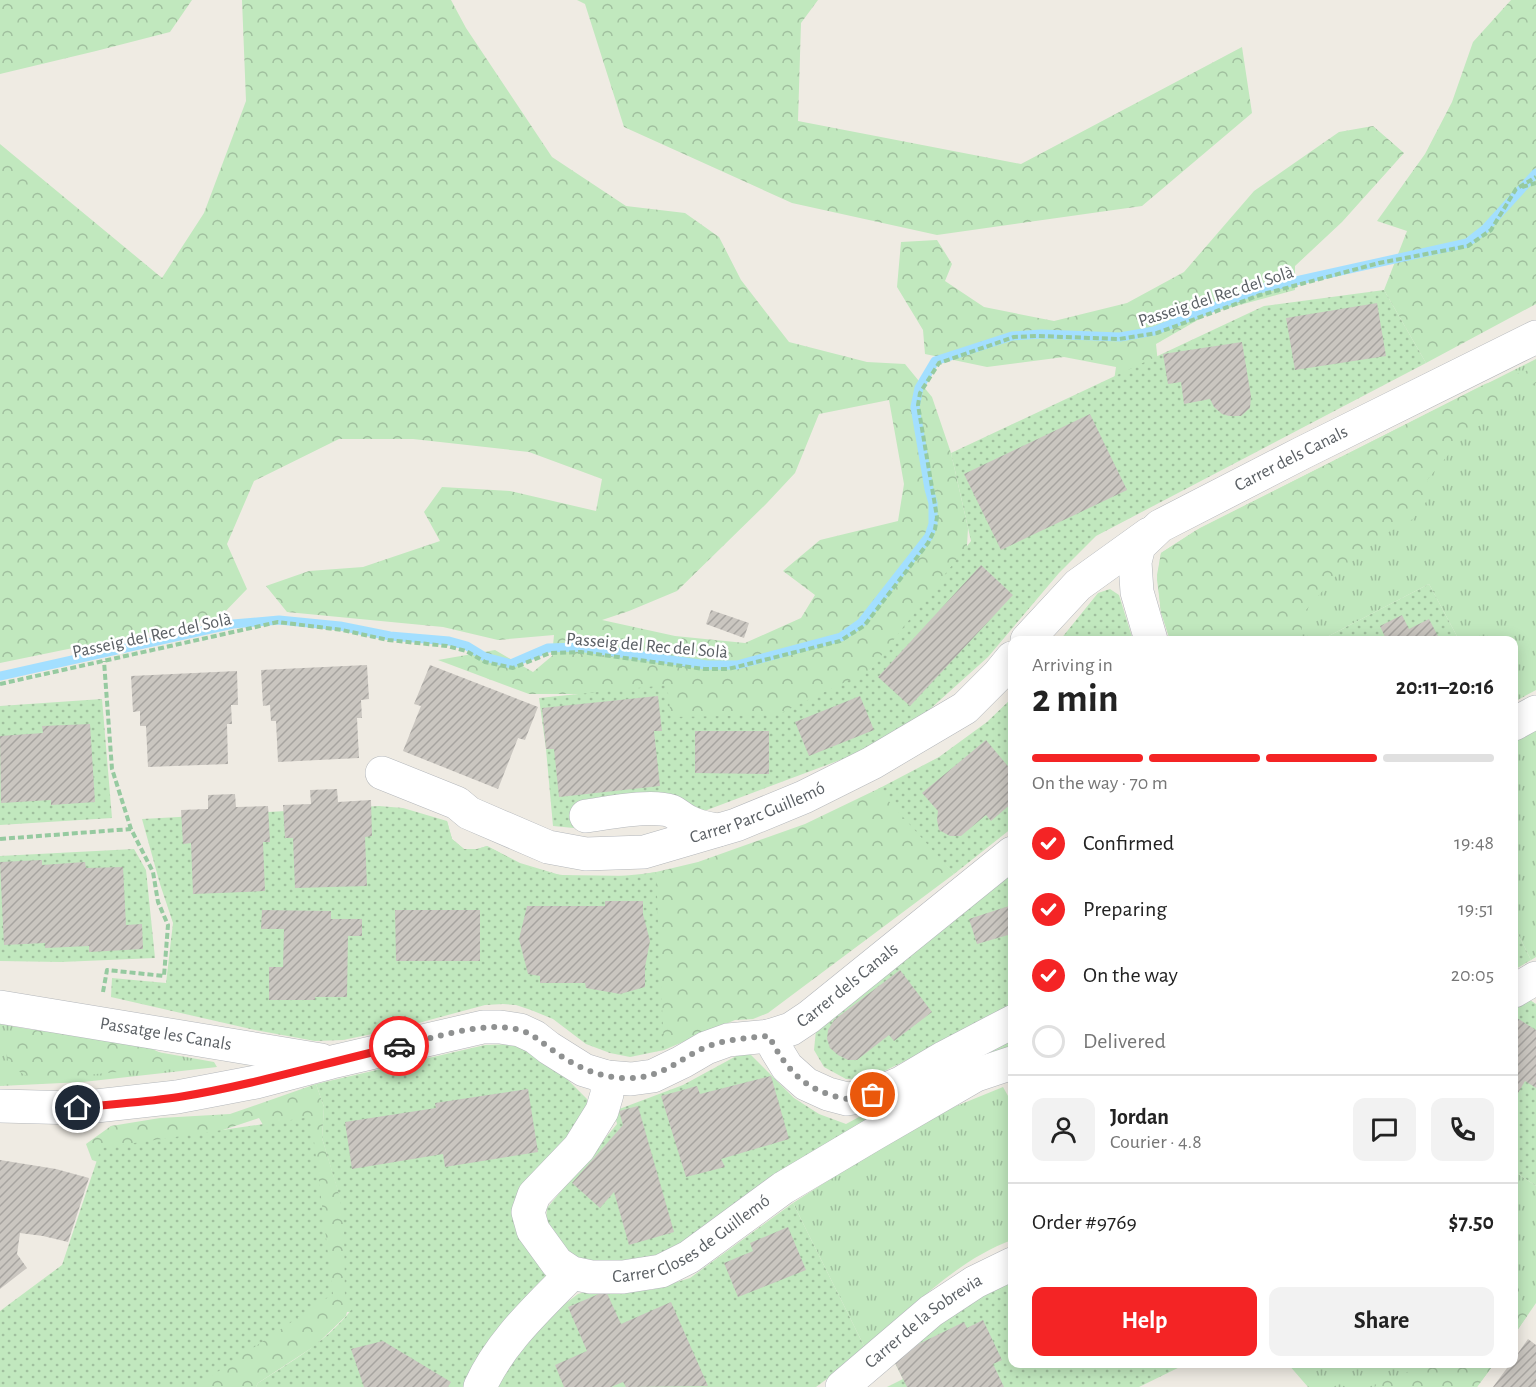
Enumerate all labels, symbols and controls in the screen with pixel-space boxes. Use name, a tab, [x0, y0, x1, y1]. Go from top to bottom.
street label: Passeig del Rec del Solà	[1136, 263, 1296, 331]
street label: Carrer dels Canals	[1232, 423, 1351, 495]
street label: Passeig del Rec del Solà	[71, 610, 233, 662]
street label: Passeig del Rec del Solà	[565, 630, 729, 662]
text: Arriving in	[1032, 655, 1113, 675]
text: 20:11–20:16	[1396, 676, 1494, 698]
text: 2 min	[1032, 680, 1119, 719]
text: On the way · 70 m	[1032, 773, 1168, 793]
street label: Carrer Parc Guillemó	[688, 779, 828, 847]
icon: check	[1032, 827, 1065, 860]
text: Confirmed	[1083, 832, 1174, 854]
text: 19:48	[1454, 833, 1494, 853]
icon: check	[1032, 893, 1065, 926]
text: Preparing	[1083, 898, 1167, 920]
text: 19:51	[1458, 899, 1494, 919]
street label: Carrer dels Canals	[794, 940, 902, 1031]
icon: check	[1032, 959, 1065, 992]
text: On the way	[1083, 964, 1178, 986]
text: 20:05	[1451, 965, 1494, 985]
street label: Passatge les Canals	[99, 1015, 233, 1054]
courier	[369, 1016, 429, 1076]
icon: car	[383, 1030, 416, 1063]
text: Delivered	[1083, 1030, 1166, 1052]
pin	[847, 1069, 898, 1120]
icon: bag	[856, 1078, 889, 1111]
pin	[52, 1082, 103, 1133]
icon: home	[61, 1091, 94, 1124]
button: person	[1032, 1098, 1095, 1161]
button: chat	[1353, 1098, 1416, 1161]
button: phone	[1431, 1098, 1494, 1161]
text: Jordan	[1110, 1106, 1169, 1128]
text: Courier · 4.8	[1110, 1132, 1202, 1152]
street label: Carrer Closes de Guillemó	[612, 1192, 774, 1286]
text: Order #9769	[1032, 1211, 1137, 1233]
text: $7.50	[1449, 1211, 1494, 1233]
street label: Carrer de la Sobrevia	[862, 1271, 985, 1372]
button: Help	[1032, 1287, 1257, 1356]
button: Share	[1269, 1287, 1494, 1356]

